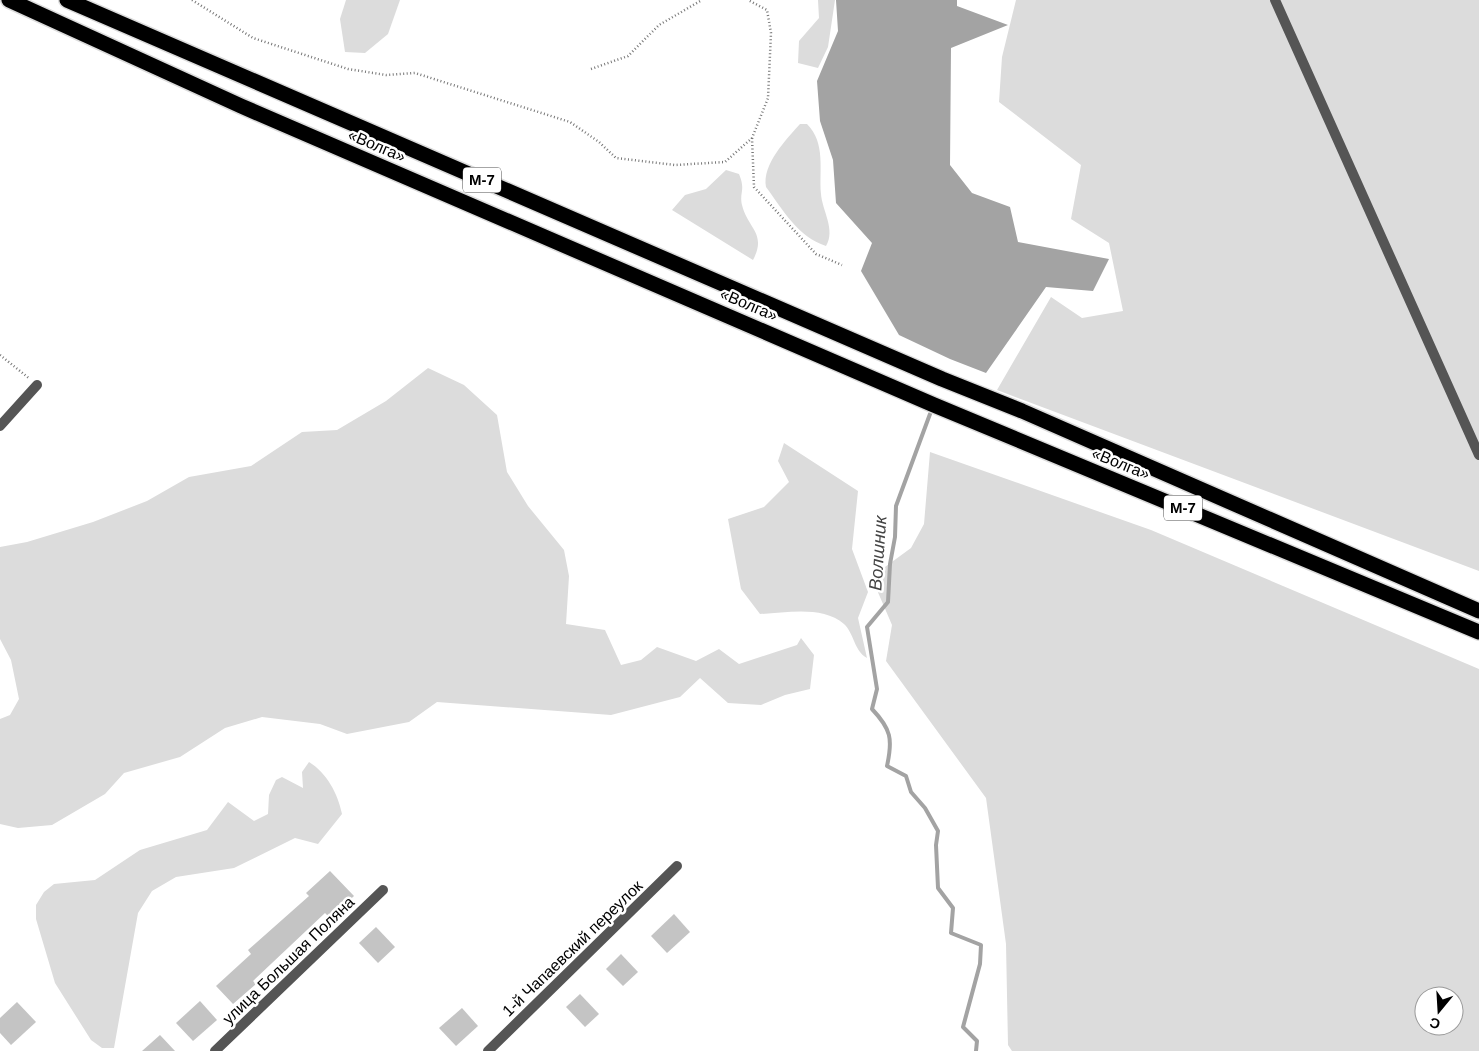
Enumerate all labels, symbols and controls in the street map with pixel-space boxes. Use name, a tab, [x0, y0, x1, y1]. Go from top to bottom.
street label: «Волга»	[346, 126, 408, 165]
road number: М-7	[463, 168, 501, 192]
street label: «Волга»	[718, 285, 780, 324]
street label: «Волга»	[1089, 444, 1152, 483]
road number: М-7	[1164, 496, 1202, 520]
water label: Волшник	[865, 513, 891, 591]
street label: 1-й Чапаевский переулок	[499, 876, 646, 1020]
street label: улица Большая Поляна	[219, 893, 358, 1028]
north arrow	[1414, 986, 1464, 1036]
text: С	[1428, 1014, 1442, 1033]

